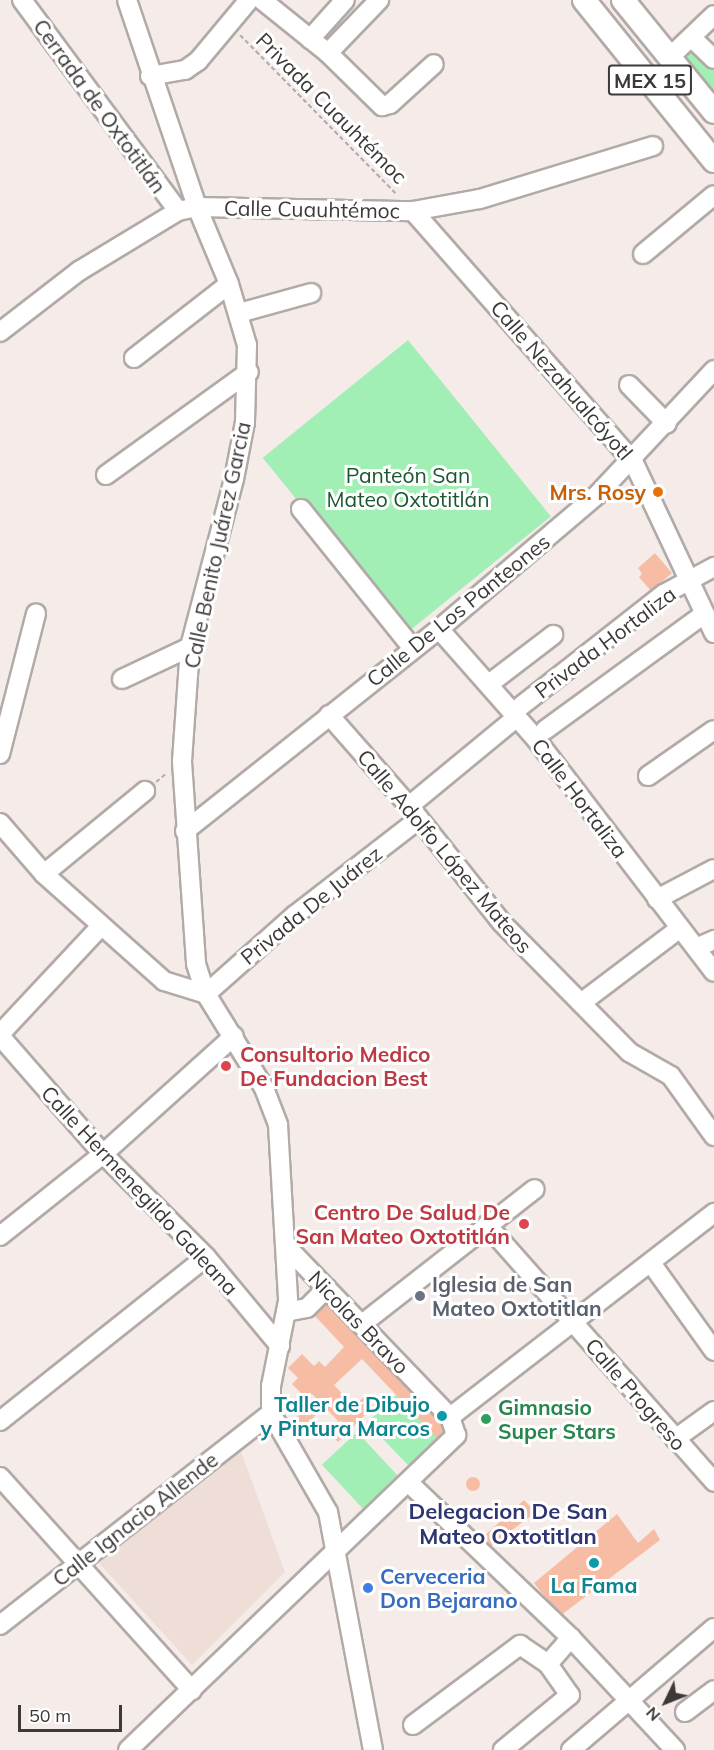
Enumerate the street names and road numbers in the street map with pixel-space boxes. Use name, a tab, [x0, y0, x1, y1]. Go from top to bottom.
street label: Cerrada de Oxtotitlán	[28, 14, 172, 198]
street label: Privada Cuauhtémoc	[251, 27, 413, 189]
road number: MEX 15	[606, 63, 694, 97]
street label: Calle Cuauhtémoc	[224, 195, 400, 223]
street label: Calle Nezahualcóyotl	[486, 295, 638, 465]
street label: Calle Benito Juárez Garcia	[179, 419, 255, 671]
street label: Calle De Los Panteones	[361, 528, 555, 692]
street label: Privada Hortaliza	[530, 581, 680, 703]
street label: Calle Hortaliza	[527, 733, 633, 863]
street label: Calle Adolfo López Mateos	[352, 744, 538, 958]
street label: Privada De Juárez	[235, 840, 387, 970]
street label: Calle Hermenegildo Galeana	[36, 1080, 244, 1300]
street label: Nicolas Bravo	[304, 1265, 414, 1379]
street label: Calle Progreso	[580, 1333, 692, 1455]
street label: Calle Ignacio Allende	[47, 1447, 223, 1591]

